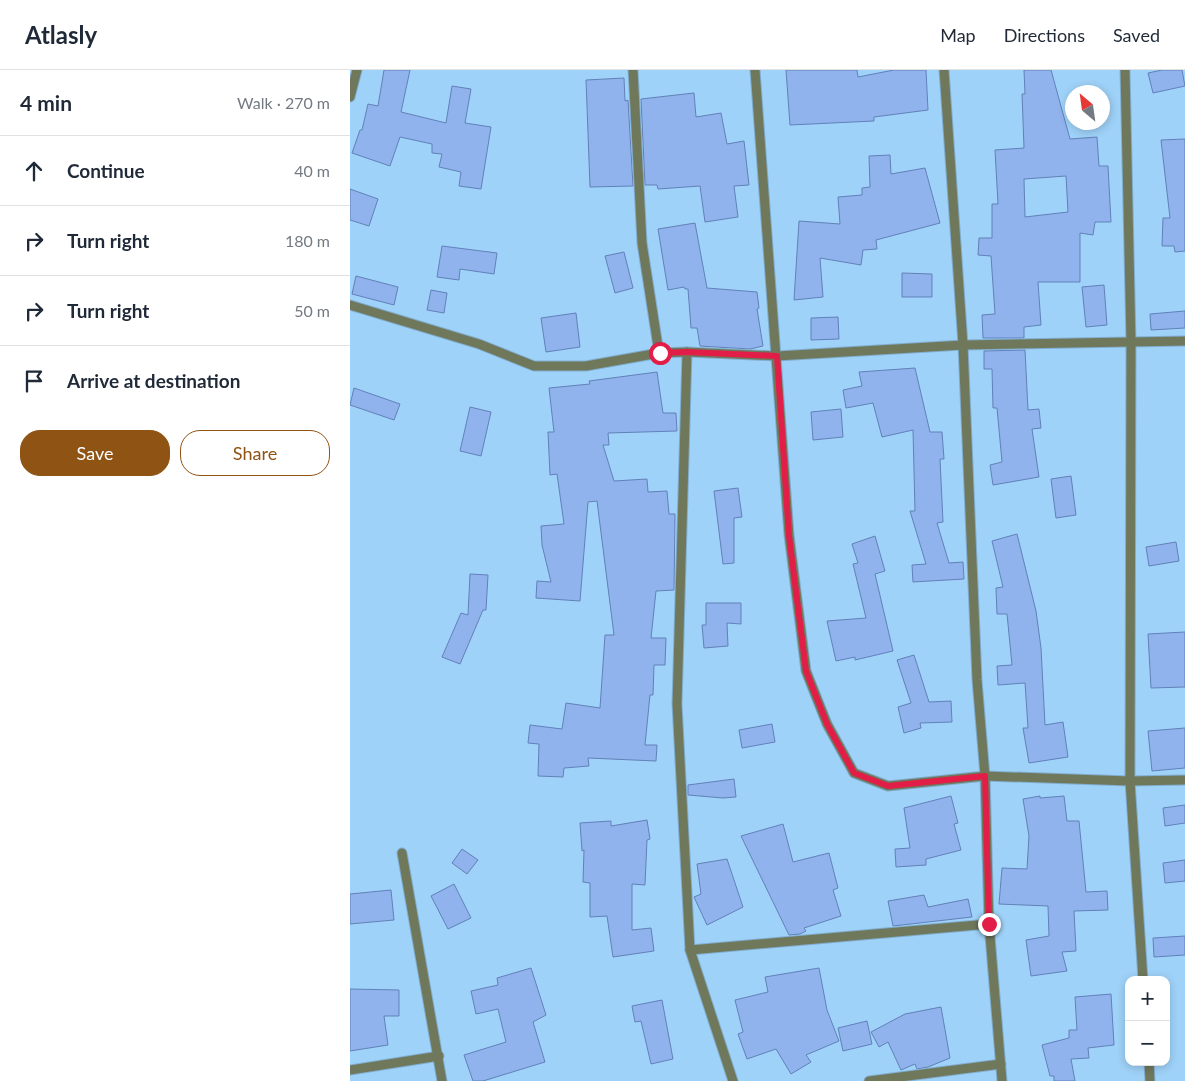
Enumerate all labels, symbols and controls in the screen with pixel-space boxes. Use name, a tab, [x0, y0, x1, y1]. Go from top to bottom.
text: Atlasly	[25, 20, 97, 49]
text: Map	[940, 24, 976, 46]
text: Directions	[1004, 24, 1085, 46]
text: Saved	[1113, 24, 1160, 46]
north arrow	[1065, 85, 1110, 130]
text: 4 min	[20, 90, 72, 115]
text: Walk · 270 m	[237, 93, 330, 112]
icon: ahead	[20, 157, 48, 185]
text: Continue	[67, 159, 145, 182]
text: 40 m	[294, 161, 330, 180]
icon: right	[20, 227, 48, 255]
text: Turn right	[67, 229, 149, 252]
text: 180 m	[285, 231, 330, 250]
icon: right	[20, 297, 48, 325]
text: Turn right	[67, 299, 149, 322]
text: 50 m	[294, 301, 330, 320]
route start	[649, 342, 672, 365]
icon: arrive	[20, 367, 48, 395]
text: Arrive at destination	[67, 369, 240, 392]
button: Save	[20, 430, 170, 476]
button: Share	[180, 430, 330, 476]
route end	[978, 913, 1001, 936]
map controls	[1125, 976, 1170, 1066]
button: +	[1125, 976, 1170, 1021]
button: −	[1125, 1021, 1170, 1066]

